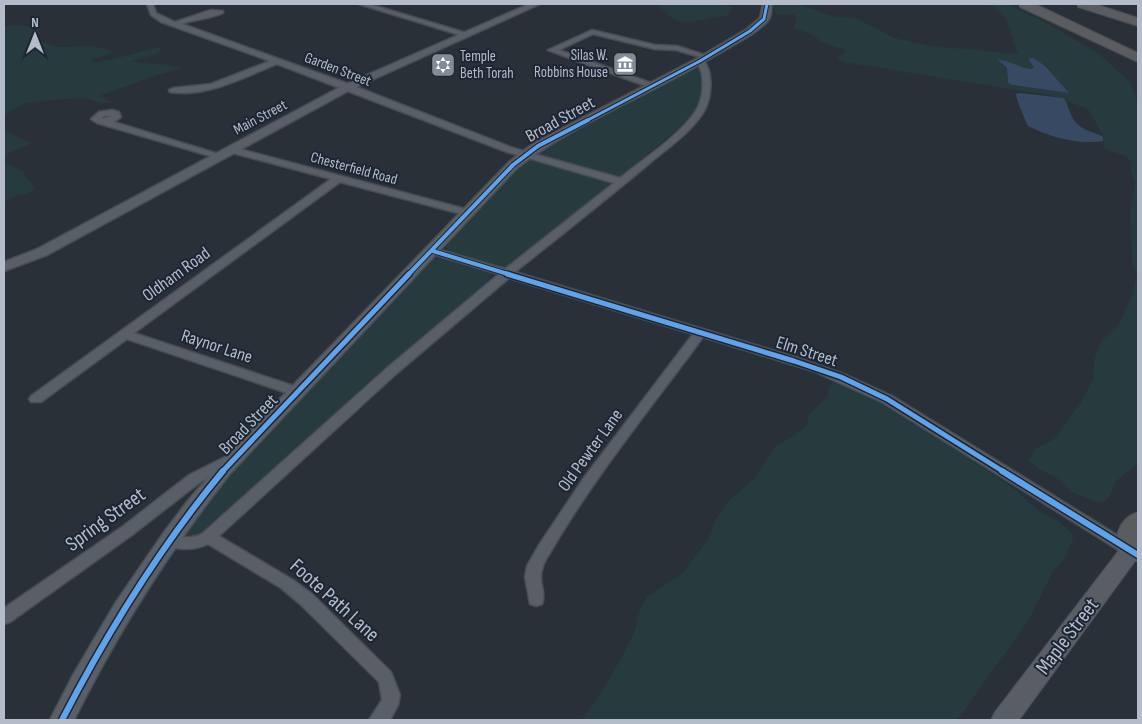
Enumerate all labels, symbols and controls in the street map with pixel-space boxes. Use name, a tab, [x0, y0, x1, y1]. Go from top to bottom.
north arrow	[10, 10, 60, 60]
text: N	[31, 14, 39, 31]
place label: Silas W. Robbins House	[534, 46, 608, 82]
place label: Temple Beth Torah	[460, 47, 514, 83]
street label: Garden Street	[302, 48, 374, 91]
museum icon: Silas W. Robbins House	[612, 51, 638, 77]
synagogue icon: Temple Beth Torah	[430, 52, 456, 78]
street label: Broad Street	[522, 92, 599, 147]
street label: Main Street	[230, 95, 291, 139]
street label: Chesterfield Road	[308, 148, 399, 189]
street label: Oldham Road	[138, 243, 214, 306]
street label: Raynor Lane	[179, 325, 255, 368]
street label: Elm Street	[774, 332, 841, 371]
street label: Broad Street	[215, 389, 283, 459]
street label: Old Pewter Lane	[554, 405, 627, 496]
street label: Spring Street	[60, 482, 150, 557]
street label: Foote Path Lane	[285, 554, 385, 647]
street label: Maple Street	[1031, 593, 1104, 679]

